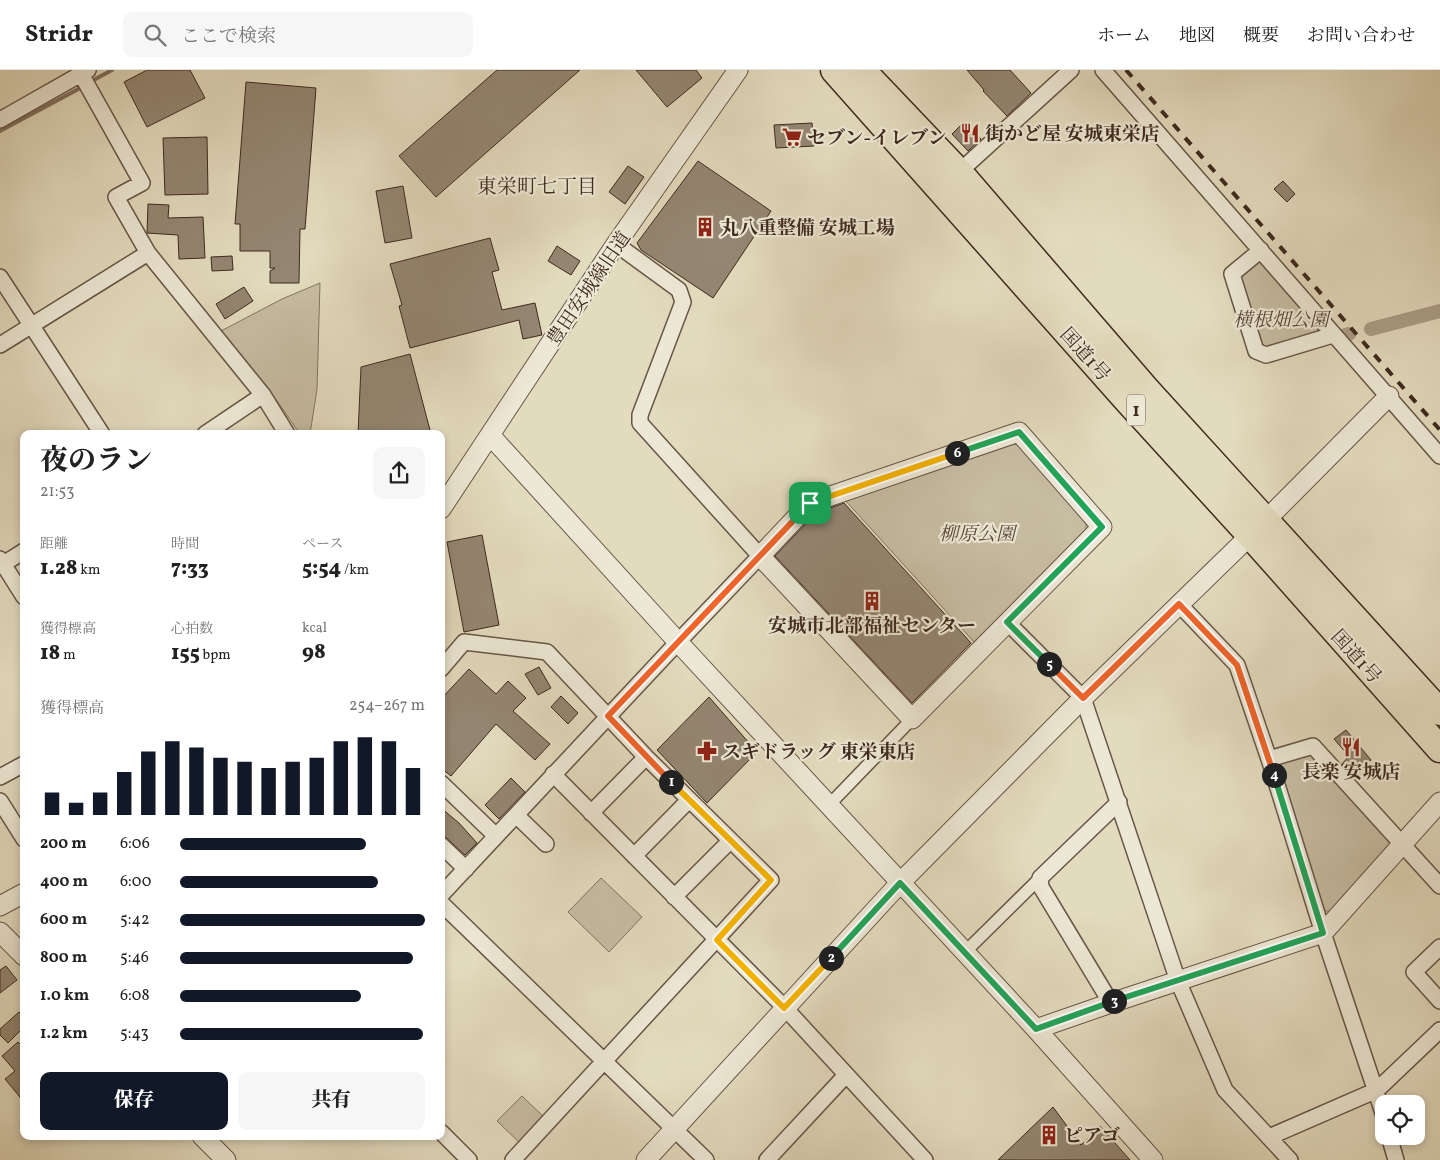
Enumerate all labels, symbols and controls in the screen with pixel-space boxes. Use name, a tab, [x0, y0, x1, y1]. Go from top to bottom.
search box	[123, 12, 473, 57]
text: Stridr	[25, 18, 93, 52]
icon: search	[141, 21, 169, 49]
text: ここで検索	[181, 24, 276, 50]
text: ホーム	[1097, 24, 1151, 49]
text: 地図	[1179, 24, 1215, 49]
text: 概要	[1243, 24, 1279, 49]
text: お問い合わせ	[1307, 24, 1415, 49]
restaurant icon: 街かど屋 安城東栄店	[959, 122, 981, 144]
place label: 街かど屋 安城東栄店	[985, 122, 1160, 148]
supermarket icon: セブン-イレブン	[781, 126, 803, 148]
place label: セブン-イレブン	[807, 126, 946, 152]
district label: 東栄町七丁目	[477, 174, 597, 202]
building icon: 丸八重整備 安城工場	[694, 216, 716, 238]
place label: 丸八重整備 安城工場	[720, 216, 895, 242]
street label: 豊田安城線旧道	[542, 227, 638, 352]
park label: 横根畑公園	[1233, 308, 1331, 334]
street label: 国道1号	[1053, 323, 1116, 388]
road number: 1	[1127, 394, 1145, 426]
pin: 6	[944, 440, 970, 466]
text: 夜のラン	[40, 442, 152, 481]
text: 6	[954, 444, 961, 463]
button: share	[373, 447, 425, 499]
text: 21:53	[40, 481, 74, 503]
pin	[789, 482, 831, 524]
icon: arrive	[796, 489, 824, 517]
park label: 柳原公園	[939, 522, 1018, 548]
text: 距離	[40, 535, 68, 554]
text: 時間	[171, 535, 199, 554]
text: ペース	[302, 535, 343, 554]
text: 1.28	[40, 554, 77, 583]
text: 7:33	[171, 554, 209, 583]
text: 5:54	[302, 554, 341, 583]
text: km	[77, 561, 100, 580]
text: /km	[341, 561, 369, 580]
building icon: 安城市北部福祉センター	[861, 590, 883, 612]
place label: 安城市北部福祉センター	[768, 614, 976, 640]
text: kcal	[302, 619, 327, 638]
text: 獲得標高	[40, 620, 96, 639]
text: 心拍数	[171, 620, 213, 639]
street label: 国道1号	[1324, 625, 1387, 690]
text: 98	[302, 638, 326, 667]
text: 18	[40, 639, 60, 668]
text: 155	[171, 639, 200, 668]
text: m	[60, 646, 76, 665]
text: bpm	[200, 646, 231, 665]
pin: 5	[1036, 652, 1062, 676]
text: 5	[1046, 655, 1053, 674]
text: 254–267 m	[349, 695, 425, 717]
text: 獲得標高	[40, 698, 104, 720]
restaurant icon: 長楽 安城店	[1340, 736, 1362, 758]
pharmacy icon: スギドラッグ 東栄東店	[696, 740, 718, 762]
place label: スギドラッグ 東栄東店	[722, 740, 915, 766]
place label: 長楽 安城店	[1302, 760, 1400, 786]
pin: 4	[1262, 762, 1286, 788]
text: 4	[1270, 766, 1279, 785]
pin: 1	[658, 770, 684, 794]
text: 1	[669, 773, 674, 792]
text: 200 m	[40, 833, 87, 855]
text: 6:06	[120, 833, 150, 855]
text: 400 m	[40, 871, 88, 893]
text: 6:00	[120, 871, 151, 893]
text: 600 m	[40, 909, 87, 931]
text: 5:42	[120, 909, 150, 931]
pin: 2	[818, 946, 844, 970]
text: 800 m	[40, 947, 87, 969]
text: 5:46	[120, 947, 149, 969]
text: 2	[828, 949, 835, 968]
text: 1.0 km	[40, 985, 89, 1007]
text: 6:08	[120, 985, 150, 1007]
pin: 3	[1102, 988, 1126, 1014]
text: 3	[1111, 992, 1118, 1011]
text: 1.2 km	[40, 1023, 88, 1045]
text: 5:43	[120, 1023, 149, 1045]
button: 保存	[40, 1072, 228, 1130]
button: 共有	[238, 1072, 425, 1130]
map controls	[1375, 1095, 1425, 1145]
button: locate	[1375, 1095, 1425, 1145]
building icon: ピアゴ	[1038, 1124, 1060, 1146]
place label: ピアゴ	[1064, 1124, 1120, 1150]

